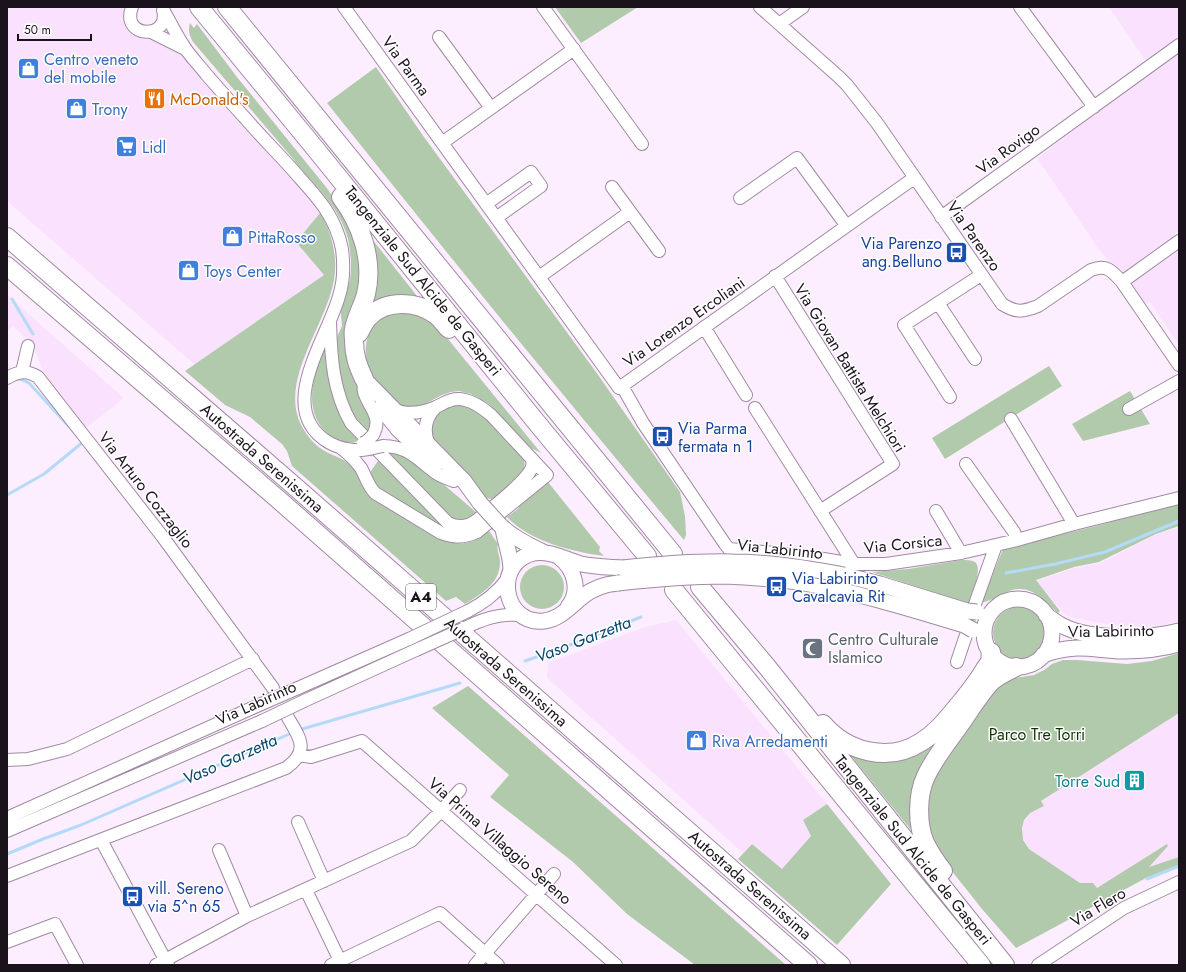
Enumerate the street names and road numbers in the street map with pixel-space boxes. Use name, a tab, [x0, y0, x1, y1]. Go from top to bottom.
street label: Via Parma	[376, 31, 436, 101]
street label: Via Rovigo	[971, 118, 1045, 180]
street label: Tangenziale Sud Alcide de Gasperi	[339, 181, 507, 381]
street label: Via Parenzo	[941, 196, 1007, 276]
street label: Via Lorenzo Ercoliani	[618, 271, 750, 373]
street label: Via Giovan Battista Melchiori	[789, 279, 911, 457]
street label: Autostrada Serenissima	[195, 398, 329, 518]
street label: Via Arturo Cozzaglio	[93, 427, 199, 553]
street label: Via Corsica	[863, 528, 943, 560]
street label: Via Labirinto	[736, 533, 824, 565]
road number: A4	[406, 584, 436, 610]
street label: Autostrada Serenissima	[439, 612, 573, 732]
street label: Via Labirinto	[1068, 619, 1154, 643]
street label: Via Labirinto	[212, 675, 300, 731]
street label: Tangenziale Sud Alcide de Gasperi	[829, 750, 997, 950]
street label: Via Prima Villaggio Sereno	[423, 772, 577, 910]
street label: Autostrada Serenissima	[683, 825, 817, 945]
street label: Via Flero	[1066, 881, 1130, 933]

